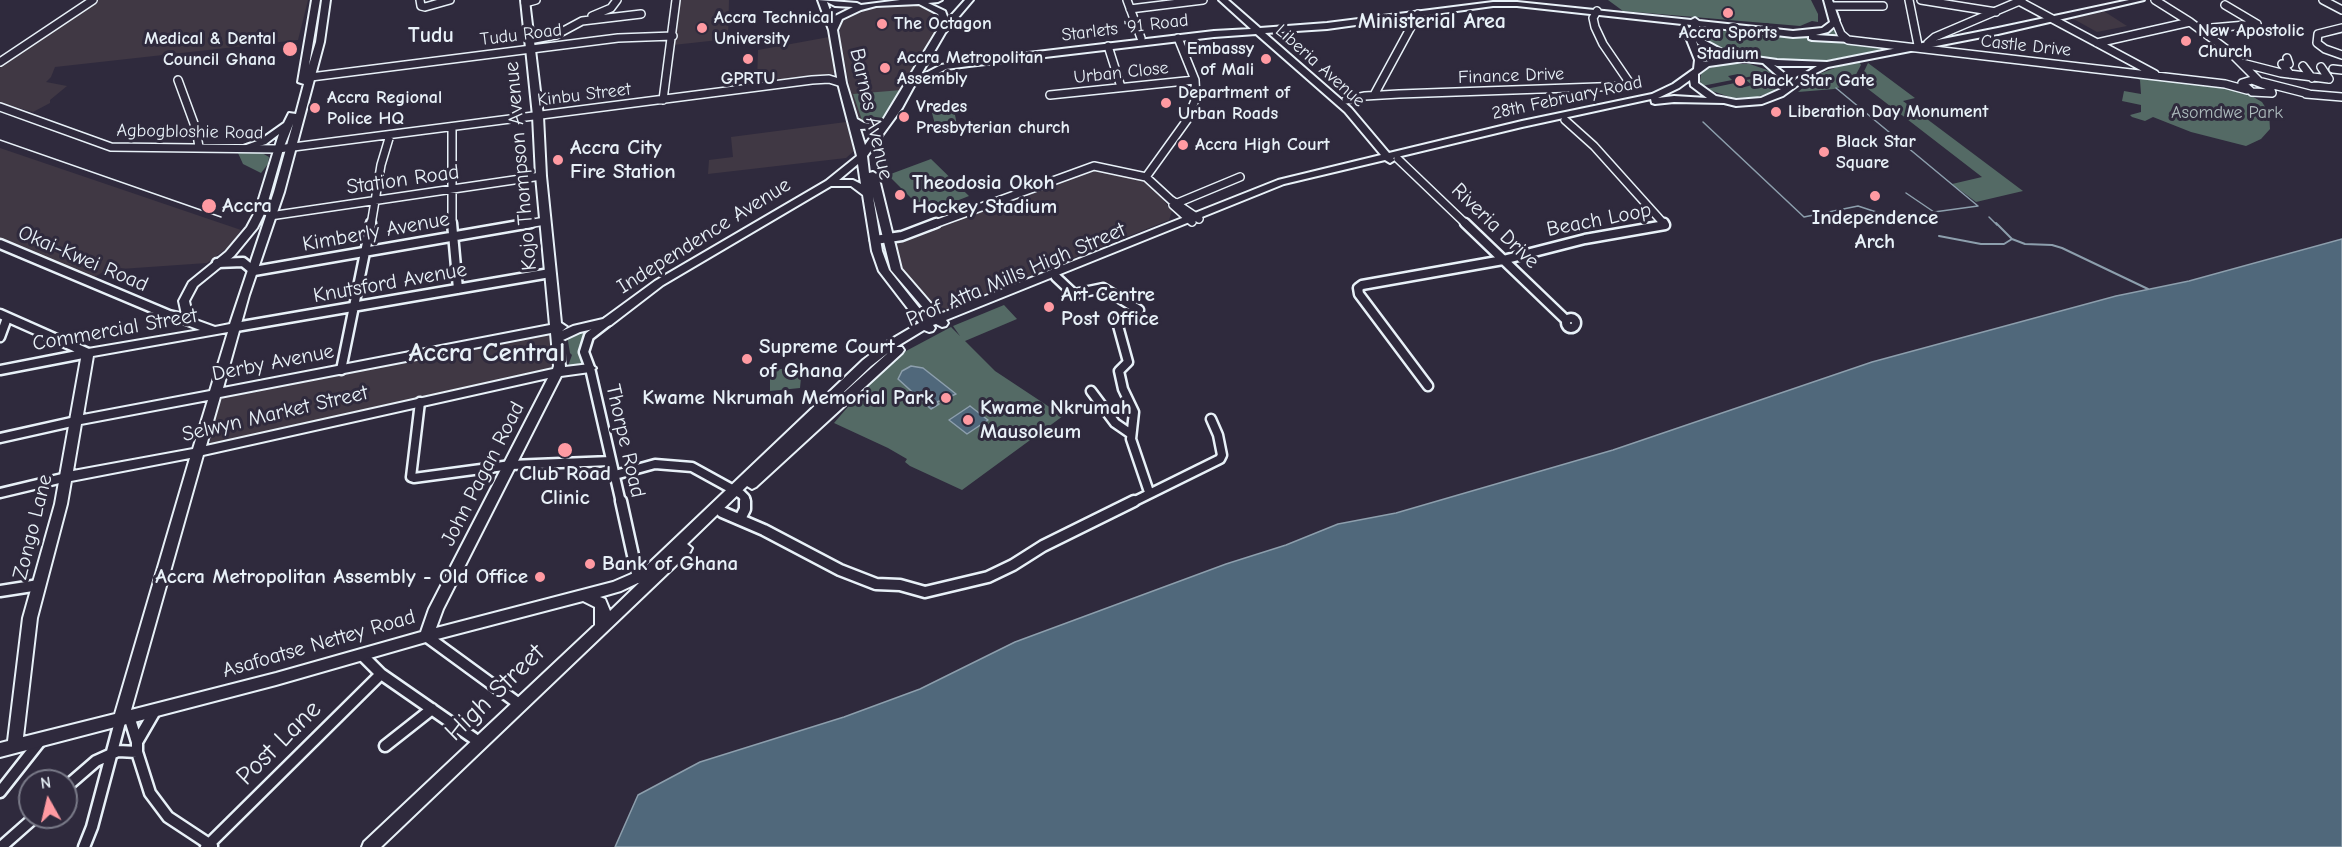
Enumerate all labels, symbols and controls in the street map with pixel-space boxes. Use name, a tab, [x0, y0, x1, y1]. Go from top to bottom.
marker: Accra Sports Stadium	[1721, 6, 1735, 20]
place label: Accra Technical University	[714, 7, 834, 50]
street label: Starlets '91 Road	[1060, 9, 1190, 47]
district label: Ministerial Area	[1358, 9, 1506, 35]
place label: The Octagon	[894, 13, 992, 35]
marker: The Octagon	[875, 17, 889, 31]
street label: Tudu Road	[479, 19, 563, 51]
street label: Liberia Avenue	[1271, 20, 1369, 112]
place label: New Apostolic Church	[2198, 20, 2304, 63]
marker: Accra Technical University	[695, 21, 709, 35]
place label: Accra Sports Stadium	[1679, 22, 1777, 64]
district label: Tudu	[408, 23, 454, 49]
place label: Medical & Dental Council Ghana	[144, 28, 276, 70]
street label: Castle Drive	[1980, 31, 2072, 61]
marker: New Apostolic Church	[2179, 34, 2193, 48]
place label: Embassy of Mali	[1187, 38, 1254, 80]
marker: Medical & Dental Council Ghana	[281, 40, 299, 58]
street label: Barnes Avenue	[844, 46, 898, 182]
place label: Accra Metropolitan Assembly	[897, 47, 1043, 90]
marker: GPRTU	[741, 52, 755, 66]
marker: Embassy of Mali	[1259, 52, 1273, 66]
street label: Urban Close	[1072, 57, 1170, 89]
street label: Kojo Thompson Avenue	[499, 60, 543, 272]
marker: Accra Metropolitan Assembly	[878, 61, 892, 75]
street label: Finance Drive	[1458, 63, 1564, 89]
place label: GPRTU	[721, 68, 775, 90]
place label: Black Star Gate	[1752, 70, 1874, 92]
street label: 28th February Road	[1490, 72, 1644, 124]
marker: Black Star Gate	[1733, 74, 1747, 88]
street label: Kinbu Street	[536, 79, 632, 111]
place label: Department of Urban Roads	[1178, 82, 1290, 124]
place label: Accra Regional Police HQ	[327, 87, 442, 130]
place label: Vredes Presbyterian church	[916, 96, 1070, 138]
marker: Department of Urban Roads	[1159, 96, 1173, 110]
marker: Accra Regional Police HQ	[308, 101, 322, 115]
place label: Liberation Day Monument	[1788, 101, 1988, 123]
park label: Asomdwe Park	[2171, 102, 2283, 124]
marker: Liberation Day Monument	[1769, 105, 1783, 119]
marker: Vredes Presbyterian church	[897, 110, 911, 124]
street label: Agbogbloshie Road	[116, 120, 264, 144]
place label: Black Star Square	[1836, 131, 1916, 174]
place label: Accra High Court	[1195, 134, 1330, 156]
place label: Accra City Fire Station	[570, 135, 676, 185]
marker: Accra High Court	[1176, 138, 1190, 152]
marker: Black Star Square	[1817, 145, 1831, 159]
marker: Accra City Fire Station	[551, 153, 565, 167]
street label: Station Road	[345, 160, 461, 200]
place label: Theodosia Okoh Hockey Stadium	[912, 170, 1057, 220]
street label: Independence Avenue	[613, 172, 795, 300]
street label: Riveria Drive	[1446, 178, 1544, 274]
marker: Theodosia Okoh Hockey Stadium	[893, 188, 907, 202]
marker: Independence Arch	[1868, 189, 1882, 203]
place label: Accra	[222, 193, 272, 219]
marker: Accra	[200, 197, 218, 215]
street label: Beach Loop	[1544, 197, 1654, 243]
place label: Independence Arch	[1812, 205, 1938, 255]
street label: Kimberly Avenue	[300, 207, 452, 257]
street label: Prof. Atta Mills High Street	[903, 217, 1129, 333]
street label: Okai-Kwei Road	[14, 220, 152, 298]
street label: Knutsford Avenue	[311, 257, 469, 309]
place label: Art Centre Post Office	[1061, 282, 1159, 332]
marker: Art Centre Post Office	[1042, 300, 1056, 314]
street label: Commercial Street	[31, 303, 199, 357]
place label: Supreme Court of Ghana	[759, 334, 895, 384]
district label: Accra Central	[409, 337, 565, 369]
street label: Derby Avenue	[210, 339, 336, 387]
marker: Supreme Court of Ghana	[740, 352, 754, 366]
street label: Selwyn Market Street	[180, 380, 370, 448]
street label: Thorpe Road	[600, 382, 650, 500]
place label: Kwame Nkrumah Memorial Park	[642, 385, 934, 411]
marker: Kwame Nkrumah Memorial Park	[939, 391, 953, 405]
place label: Kwame Nkrumah Mausoleum	[980, 395, 1132, 445]
street label: John Pagan Road	[436, 398, 530, 550]
marker: Kwame Nkrumah Mausoleum	[961, 413, 975, 427]
marker: Club Road Clinic	[556, 441, 574, 459]
place label: Club Road Clinic	[519, 461, 611, 511]
street label: Zongo Lane	[8, 472, 58, 582]
place label: Bank of Ghana	[602, 551, 738, 577]
marker: Bank of Ghana	[583, 557, 597, 571]
place label: Accra Metropolitan Assembly - Old Office	[155, 564, 528, 590]
marker: Accra Metropolitan Assembly - Old Office	[533, 570, 547, 584]
street label: Asafoatse Nettey Road	[220, 604, 418, 684]
street label: High Street	[439, 638, 551, 748]
street label: Post Lane	[230, 694, 328, 792]
north arrow	[18, 769, 78, 829]
text: N	[39, 774, 52, 793]

